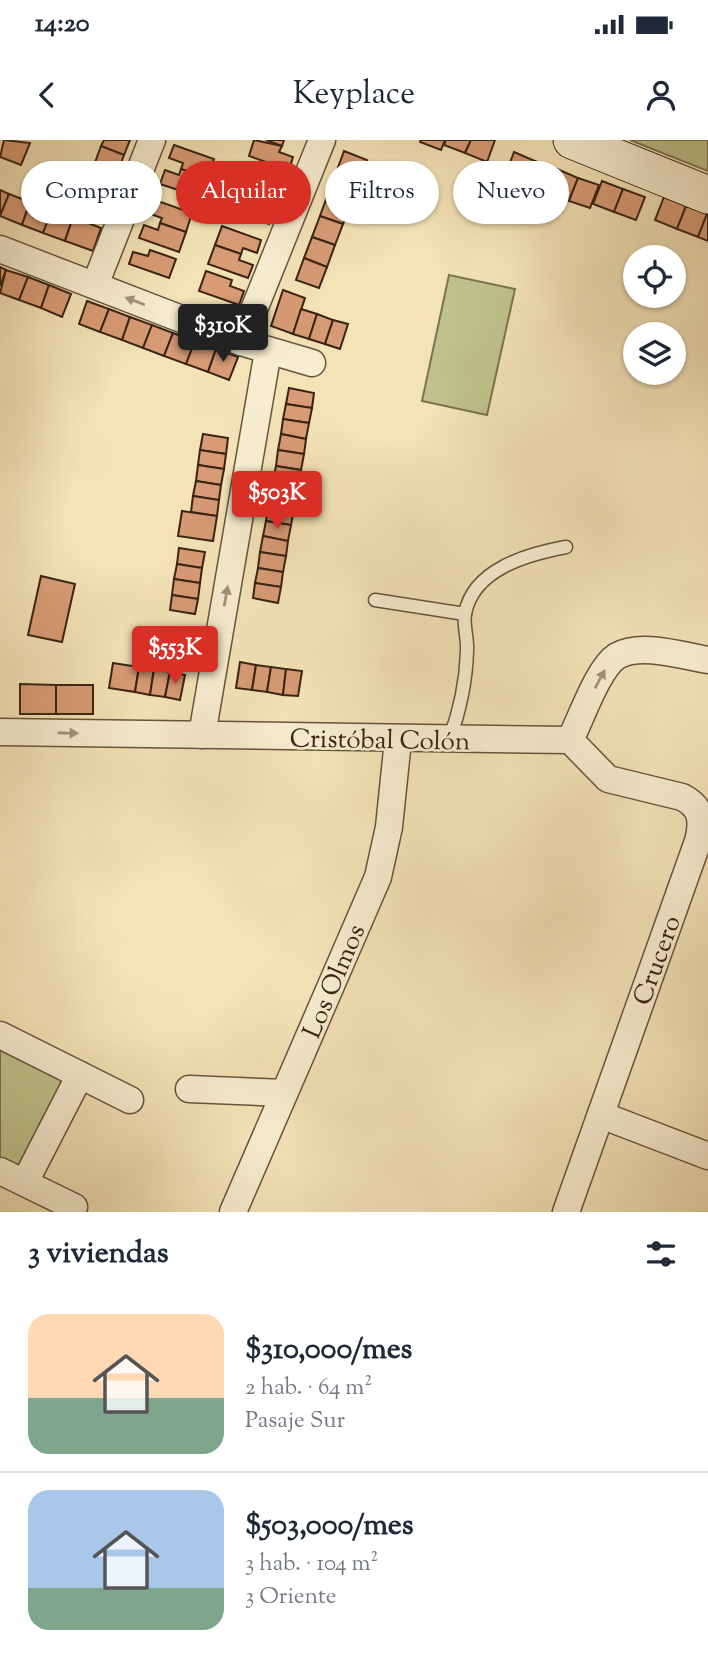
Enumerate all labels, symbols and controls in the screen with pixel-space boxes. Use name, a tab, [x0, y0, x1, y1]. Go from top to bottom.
text: 14:20	[35, 6, 90, 43]
text: Keyplace	[293, 72, 415, 118]
icon: back	[28, 76, 66, 114]
icon: person	[642, 76, 680, 114]
chip: Comprar	[21, 161, 162, 224]
chip: Alquilar	[176, 161, 311, 224]
chip: Filtros	[325, 161, 439, 224]
chip: Nuevo	[453, 161, 569, 224]
map controls	[623, 245, 686, 385]
button: locate	[623, 245, 686, 308]
one-way arrow	[125, 295, 146, 306]
pin: $310K	[174, 304, 272, 364]
text: $310K	[194, 310, 252, 343]
button: layers	[623, 322, 686, 385]
pin: $503K	[228, 472, 326, 531]
text: $503K	[248, 477, 306, 510]
one-way arrow	[221, 585, 232, 607]
pin: $553K	[126, 626, 224, 686]
text: $553K	[148, 632, 202, 665]
one-way arrow	[594, 670, 606, 689]
street label: Cristóbal Colón	[289, 721, 471, 762]
one-way arrow	[57, 727, 79, 739]
street label: Crucero	[625, 911, 692, 1011]
street label: Los Olmos	[295, 919, 376, 1045]
text: 3 viviendas	[28, 1233, 169, 1276]
icon: filters	[642, 1235, 680, 1273]
text: $310,000/mes	[245, 1329, 412, 1372]
icon: home	[84, 1342, 168, 1426]
text: 2 hab. · 64 m²	[245, 1372, 372, 1405]
text: Pasaje Sur	[245, 1405, 345, 1438]
text: $503,000/mes	[245, 1505, 414, 1548]
icon: home	[84, 1518, 168, 1602]
text: 3 hab. · 104 m²	[245, 1548, 378, 1581]
text: 3 Oriente	[245, 1581, 337, 1614]

